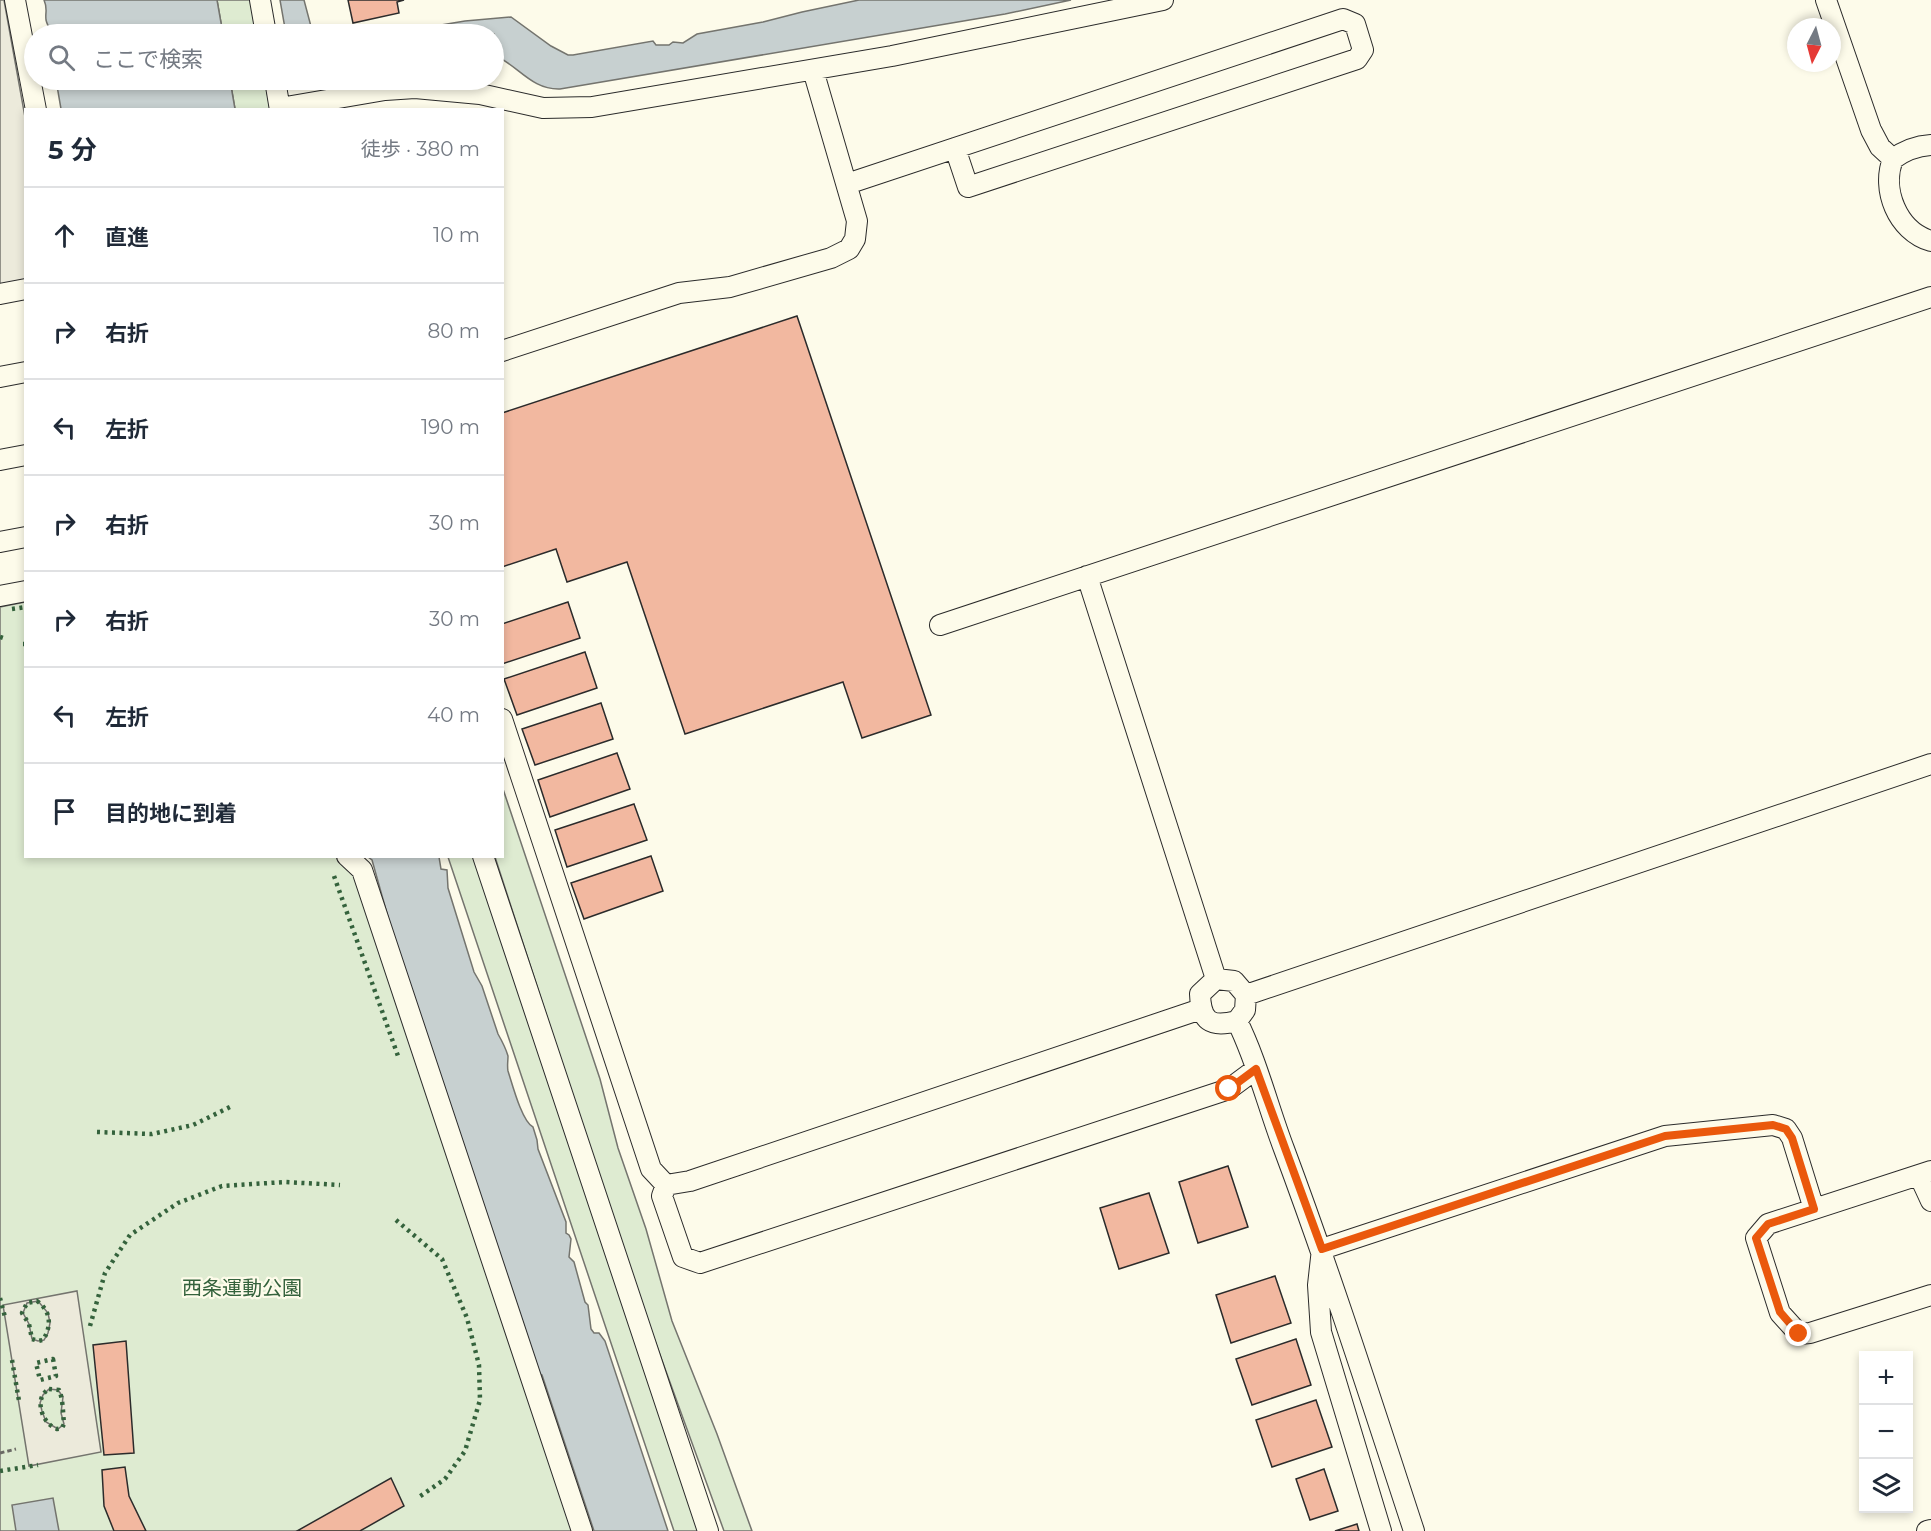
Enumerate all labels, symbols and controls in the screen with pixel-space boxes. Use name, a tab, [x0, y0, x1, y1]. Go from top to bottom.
north arrow	[1787, 18, 1841, 72]
search box	[24, 24, 504, 90]
icon: search	[45, 41, 78, 74]
text: ここで検索	[93, 46, 203, 73]
text: 5 分	[48, 134, 97, 166]
text: 徒歩 · 380 m	[361, 137, 480, 161]
icon: ahead	[48, 219, 81, 252]
text: 10 m	[433, 223, 480, 247]
text: 直進	[105, 224, 149, 251]
icon: right	[48, 315, 81, 348]
text: 80 m	[428, 319, 480, 343]
text: 右折	[105, 320, 149, 347]
icon: left	[48, 411, 81, 444]
text: 190 m	[421, 415, 480, 439]
text: 左折	[105, 416, 149, 443]
icon: right	[48, 507, 81, 540]
text: 30 m	[429, 511, 480, 535]
text: 右折	[105, 512, 149, 539]
icon: right	[48, 603, 81, 636]
text: 30 m	[429, 607, 480, 631]
text: 右折	[105, 608, 149, 635]
icon: left	[48, 699, 81, 732]
text: 40 m	[427, 703, 480, 727]
text: 左折	[105, 704, 149, 731]
icon: arrive	[48, 795, 81, 828]
text: 目的地に到着	[105, 800, 237, 827]
route start	[1215, 1075, 1241, 1101]
park label: 西条運動公園	[182, 1276, 302, 1300]
route end	[1785, 1320, 1811, 1346]
map controls	[1859, 1351, 1913, 1513]
button: +	[1859, 1351, 1913, 1405]
button: −	[1859, 1405, 1913, 1459]
button: layers	[1859, 1459, 1913, 1513]

